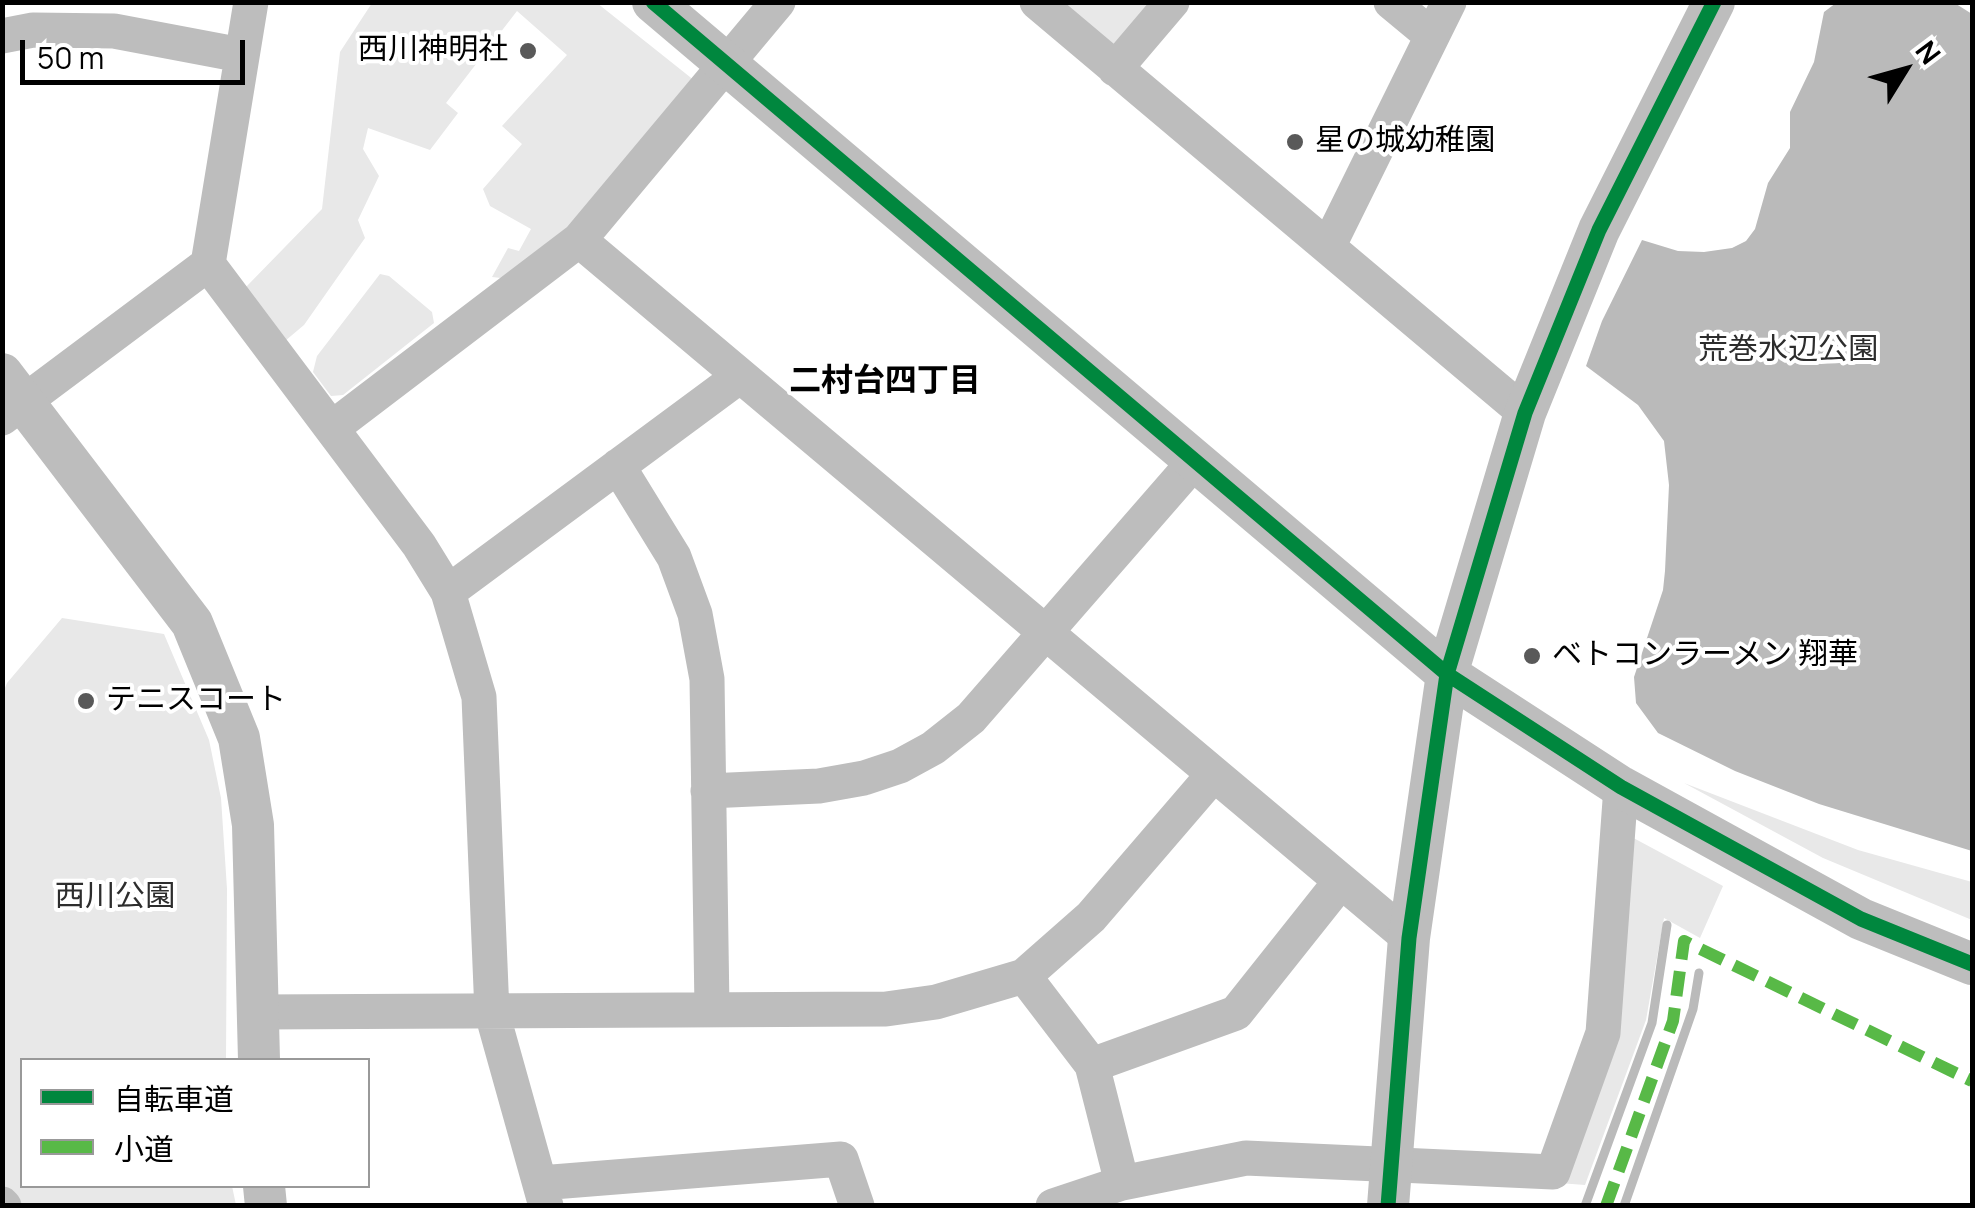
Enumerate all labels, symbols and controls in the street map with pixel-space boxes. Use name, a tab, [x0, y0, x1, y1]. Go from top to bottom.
scale bar	[25, 20, 250, 82]
north arrow	[1855, 20, 1955, 120]
text: N	[1908, 32, 1950, 71]
place label: 西川神明社	[358, 33, 508, 69]
text: 50 m	[37, 37, 104, 78]
marker: 西川神明社	[517, 40, 539, 62]
place label: 星の城幼稚園	[1315, 124, 1495, 160]
marker: 星の城幼稚園	[1284, 131, 1306, 153]
park label: 荒巻水辺公園	[1698, 333, 1878, 369]
district label: 二村台四丁目	[789, 363, 981, 401]
place label: ベトコンラーメン 翔華	[1552, 638, 1858, 674]
marker: ベトコンラーメン 翔華	[1521, 645, 1543, 667]
place label: テニスコート	[106, 683, 286, 719]
marker: テニスコート	[75, 690, 97, 712]
park label: 西川公園	[55, 880, 175, 916]
legend	[20, 1058, 370, 1188]
text: 自転車道	[114, 1078, 234, 1119]
text: 小道	[114, 1128, 174, 1169]

